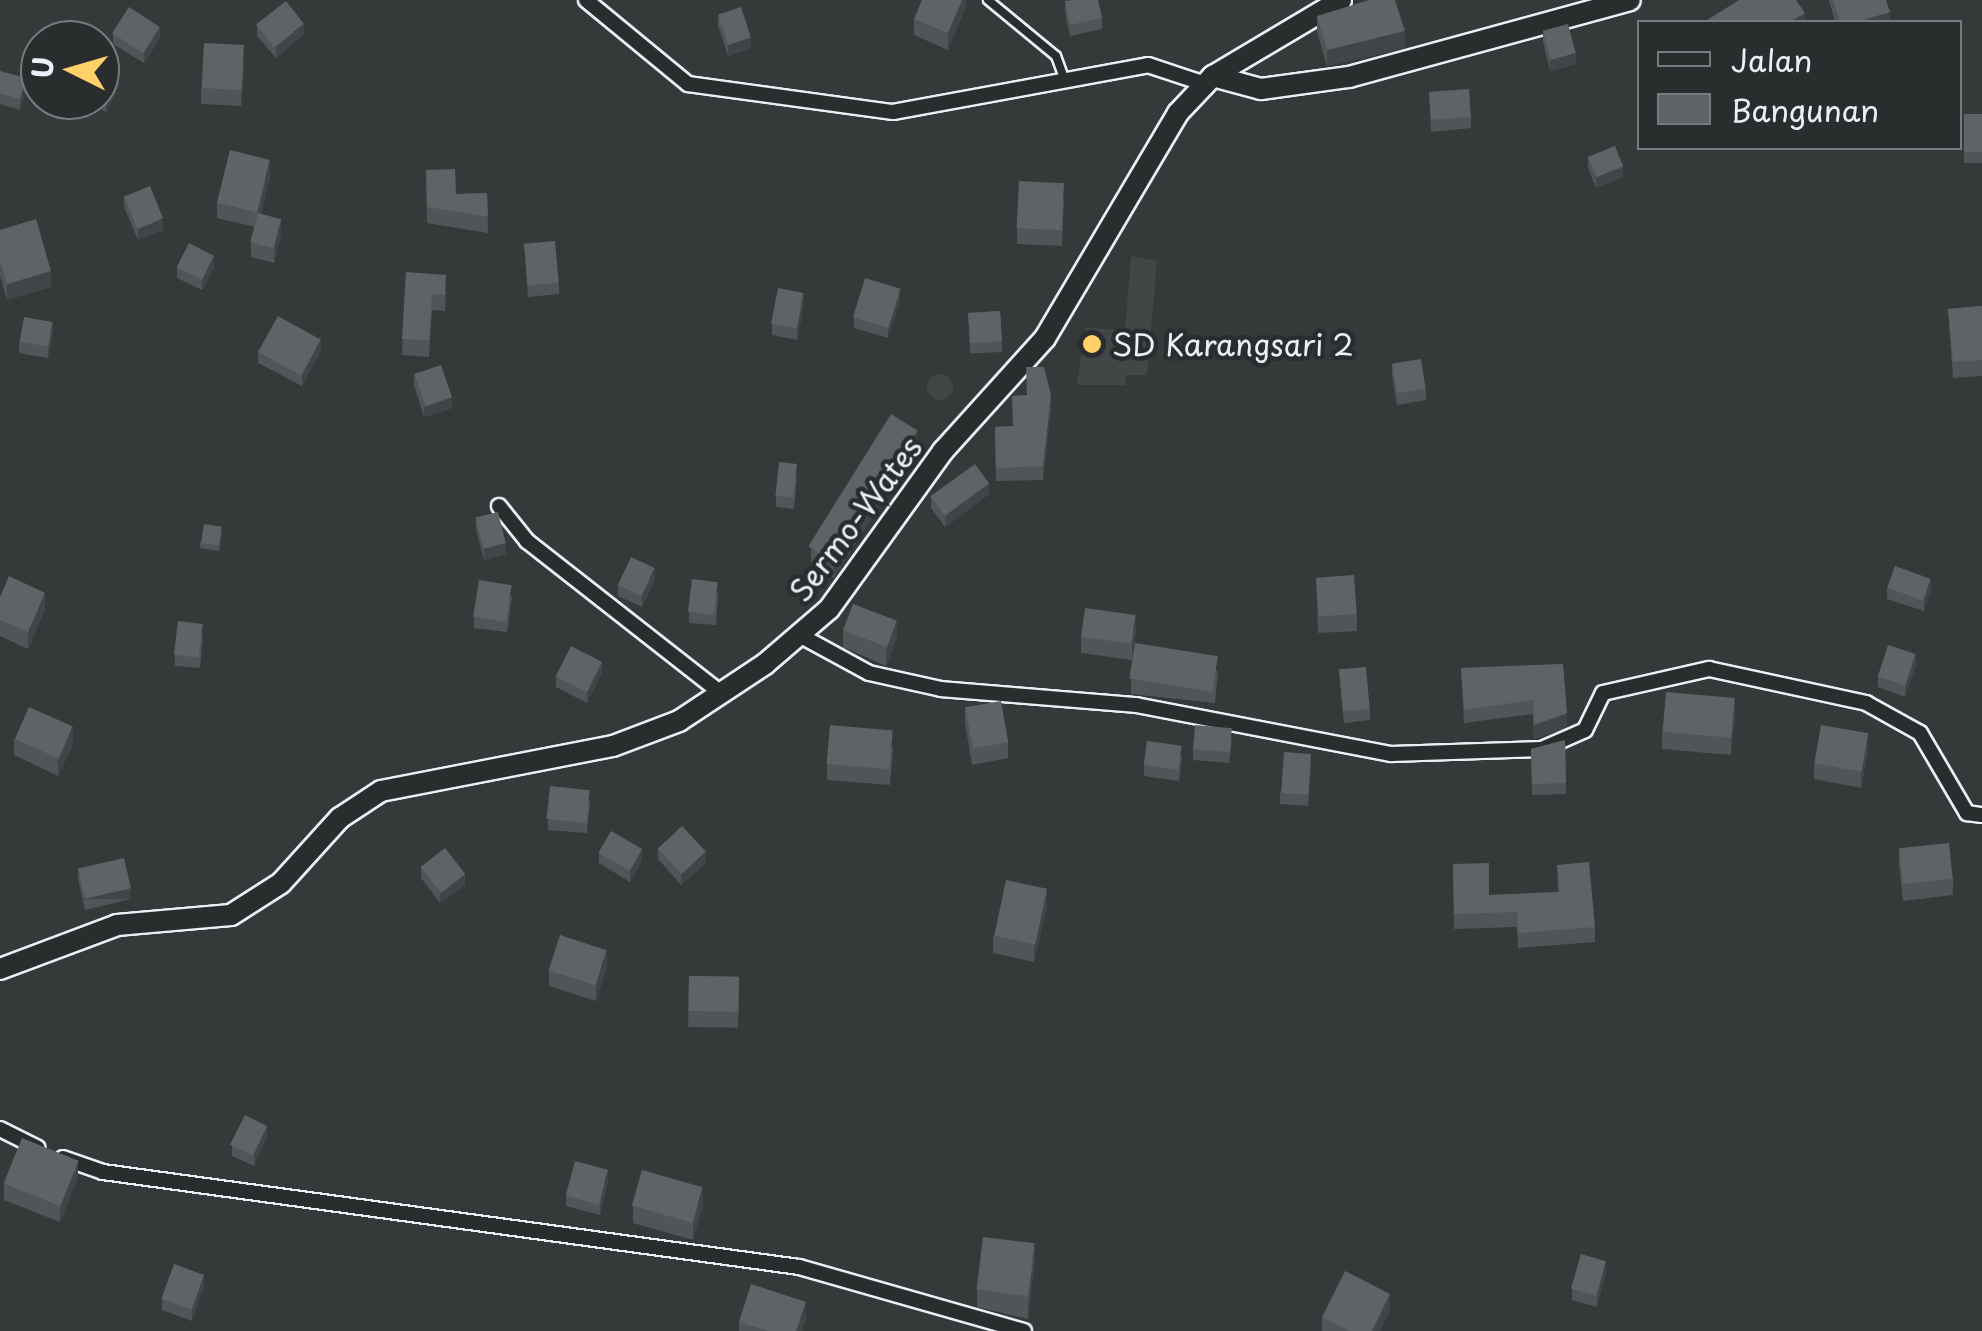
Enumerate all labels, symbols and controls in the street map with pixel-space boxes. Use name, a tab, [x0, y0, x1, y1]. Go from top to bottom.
north arrow	[20, 20, 120, 120]
legend	[1637, 20, 1962, 150]
text: Jalan	[1731, 37, 1812, 82]
text: U	[19, 55, 64, 80]
text: Bangunan	[1731, 87, 1879, 132]
place label: SD Karangsari 2	[1112, 326, 1355, 362]
marker: SD Karangsari 2	[1081, 333, 1103, 355]
street label: Sermo-Wates	[781, 430, 929, 608]

